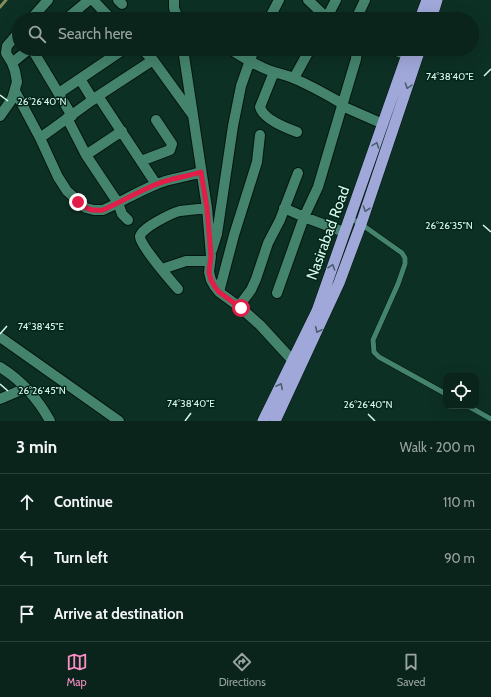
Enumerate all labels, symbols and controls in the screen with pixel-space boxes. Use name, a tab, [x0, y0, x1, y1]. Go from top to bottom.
search box	[12, 12, 479, 56]
icon: search	[26, 23, 48, 45]
text: Search here	[58, 25, 133, 43]
text: 74°38'40"E	[426, 70, 474, 83]
one-way arrow	[404, 82, 413, 89]
text: 26°26'40"N	[17, 95, 67, 108]
one-way arrow	[371, 141, 380, 148]
street label: Nasirabad Road	[303, 184, 353, 282]
route end	[69, 193, 87, 211]
one-way arrow	[363, 206, 371, 213]
text: 26°26'35"N	[425, 219, 473, 232]
one-way arrow	[327, 263, 336, 270]
route start	[232, 299, 250, 317]
text: 74°38'45"E	[18, 320, 65, 333]
one-way arrow	[315, 326, 323, 333]
map controls	[443, 373, 479, 409]
button: locate	[443, 373, 479, 409]
one-way arrow	[276, 383, 283, 390]
text: 26°26'45"N	[18, 384, 66, 397]
text: 74°38'40"E	[167, 397, 215, 410]
text: 26°26'40"N	[343, 398, 393, 411]
text: 3 min	[16, 437, 57, 457]
text: Walk · 200 m	[400, 439, 475, 455]
icon: ahead	[16, 491, 38, 513]
text: Continue	[54, 493, 113, 511]
text: 110 m	[443, 494, 475, 510]
icon: left	[16, 547, 38, 569]
text: Turn left	[54, 549, 108, 567]
text: 90 m	[444, 550, 475, 566]
icon: arrive	[16, 603, 38, 625]
text: Arrive at destination	[54, 605, 184, 623]
tab: Map	[66, 651, 88, 689]
tab: Directions	[219, 651, 266, 689]
tab: Saved	[397, 651, 425, 689]

